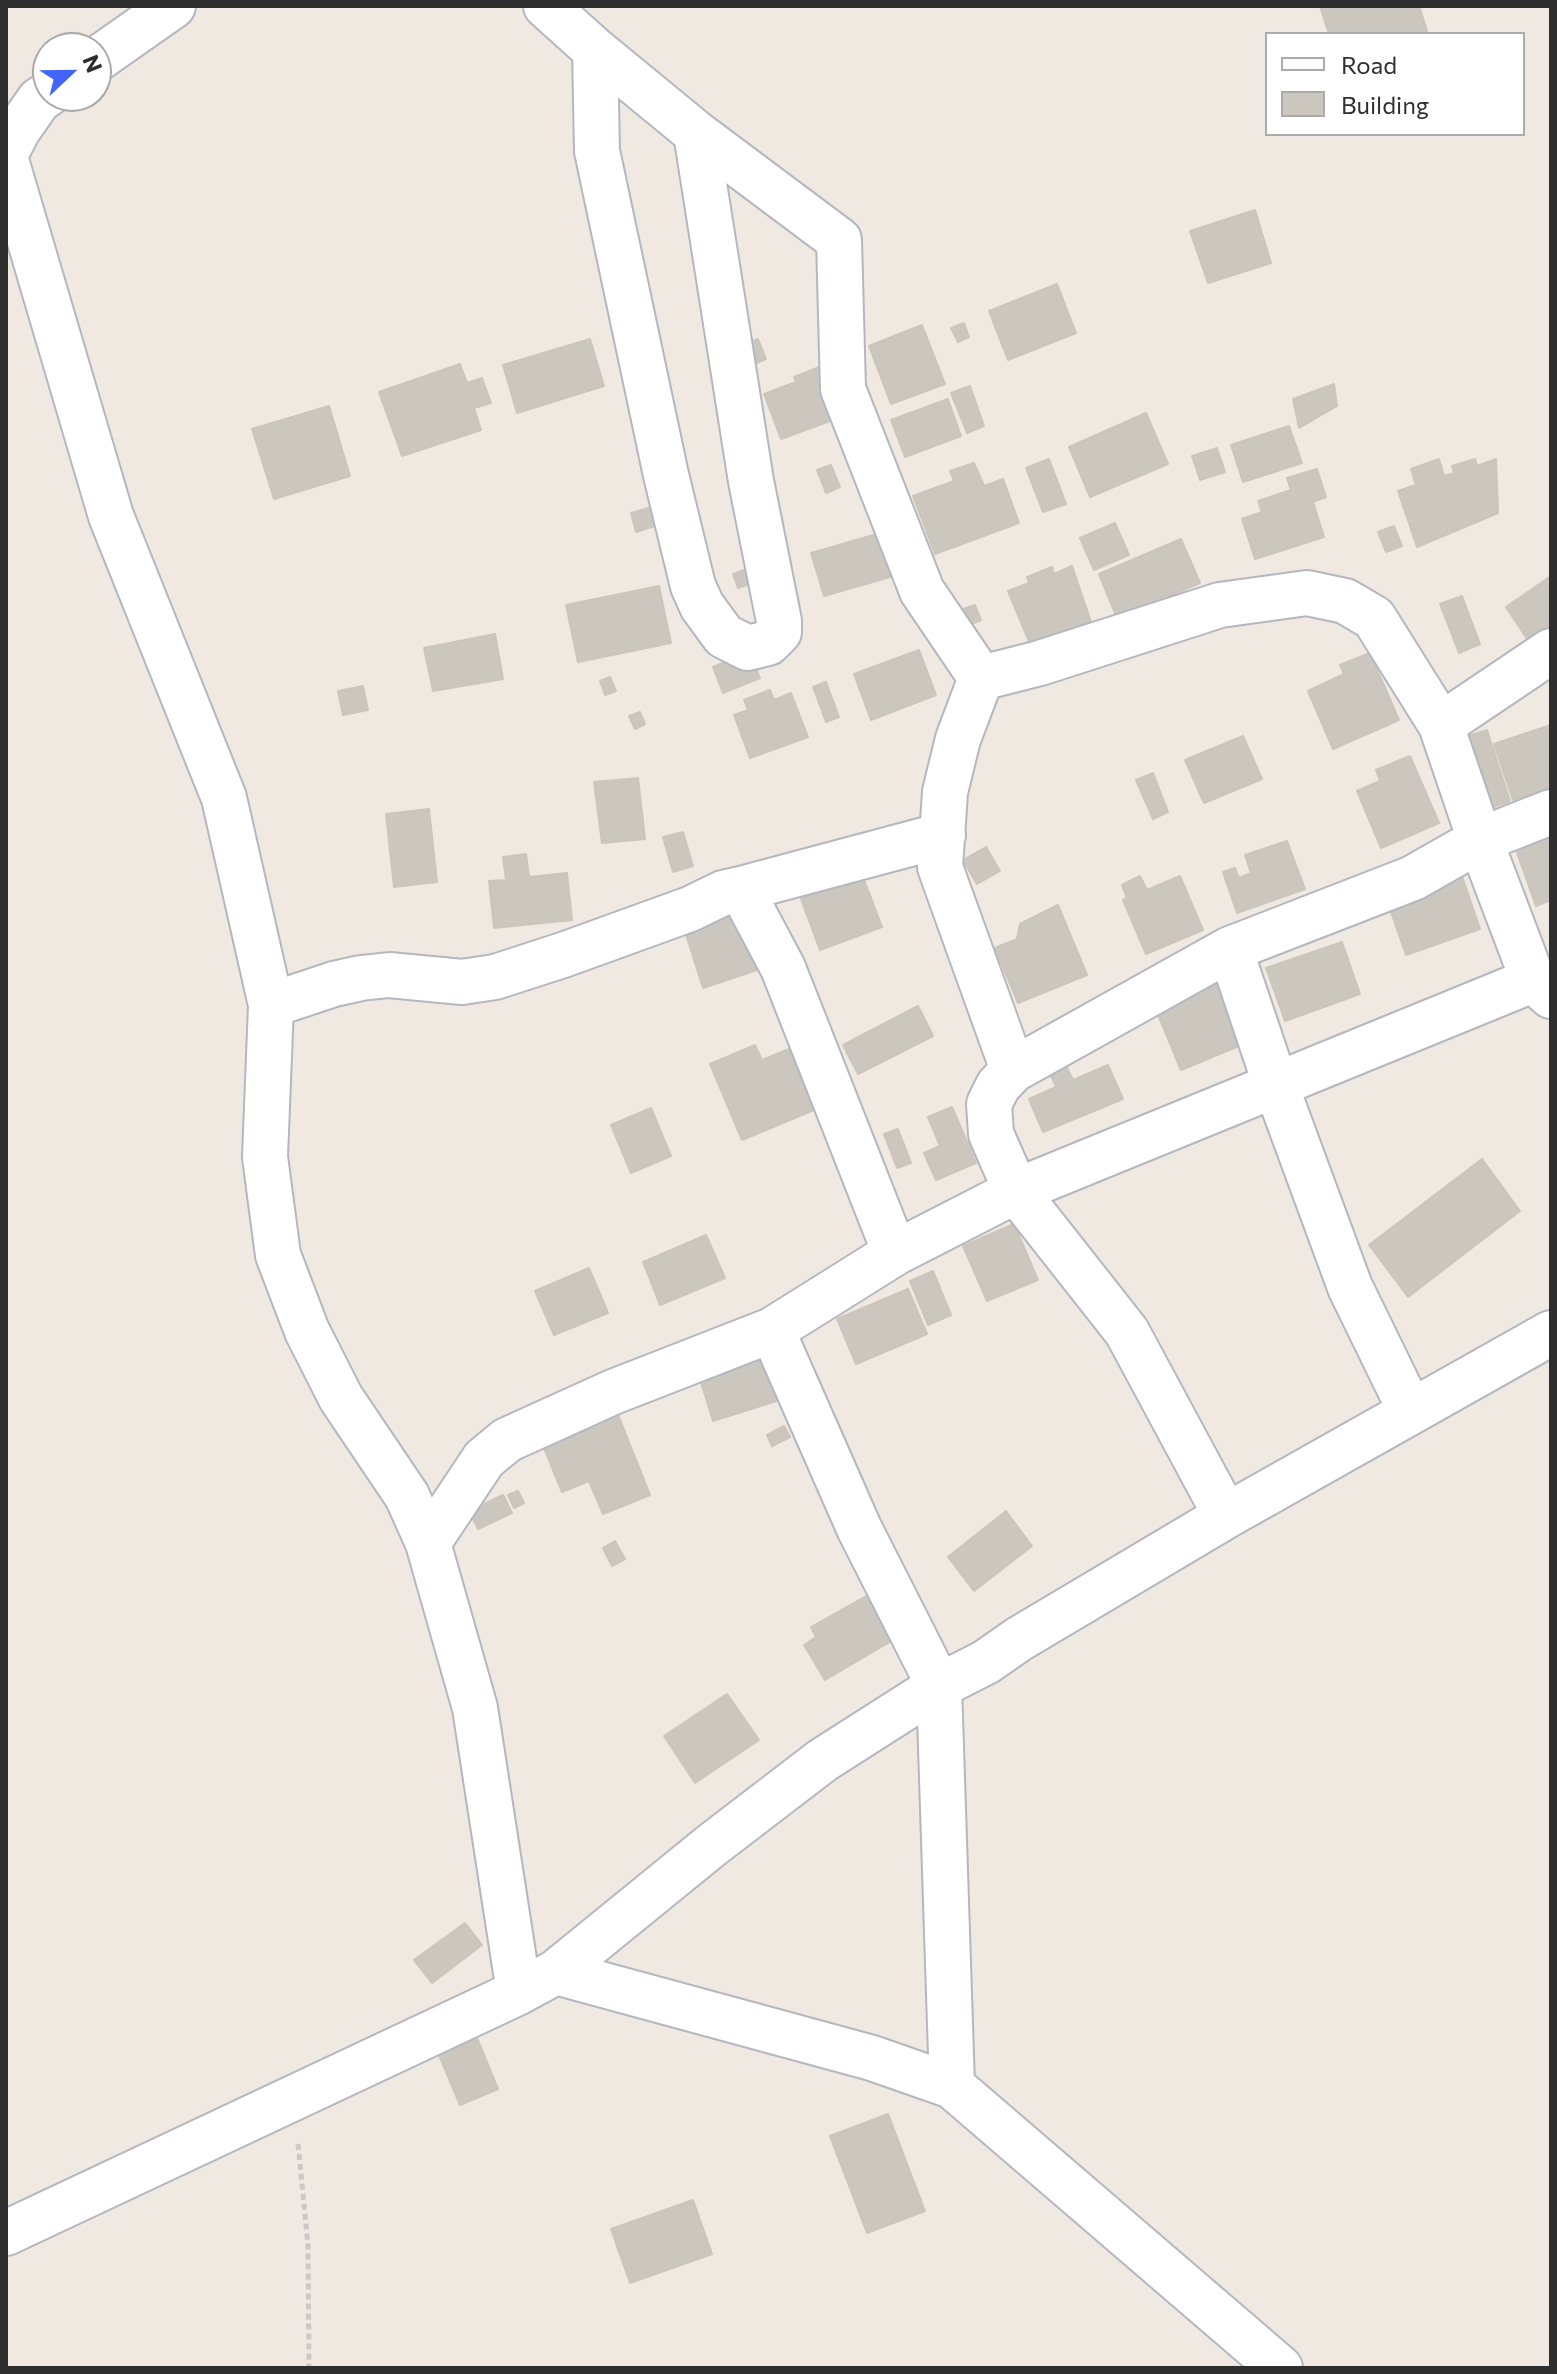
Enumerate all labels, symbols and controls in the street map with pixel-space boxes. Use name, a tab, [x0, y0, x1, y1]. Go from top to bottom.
north arrow	[32, 32, 112, 112]
legend	[1265, 32, 1525, 136]
text: Road	[1341, 50, 1397, 79]
text: N	[77, 51, 108, 76]
text: Building	[1341, 90, 1429, 119]

